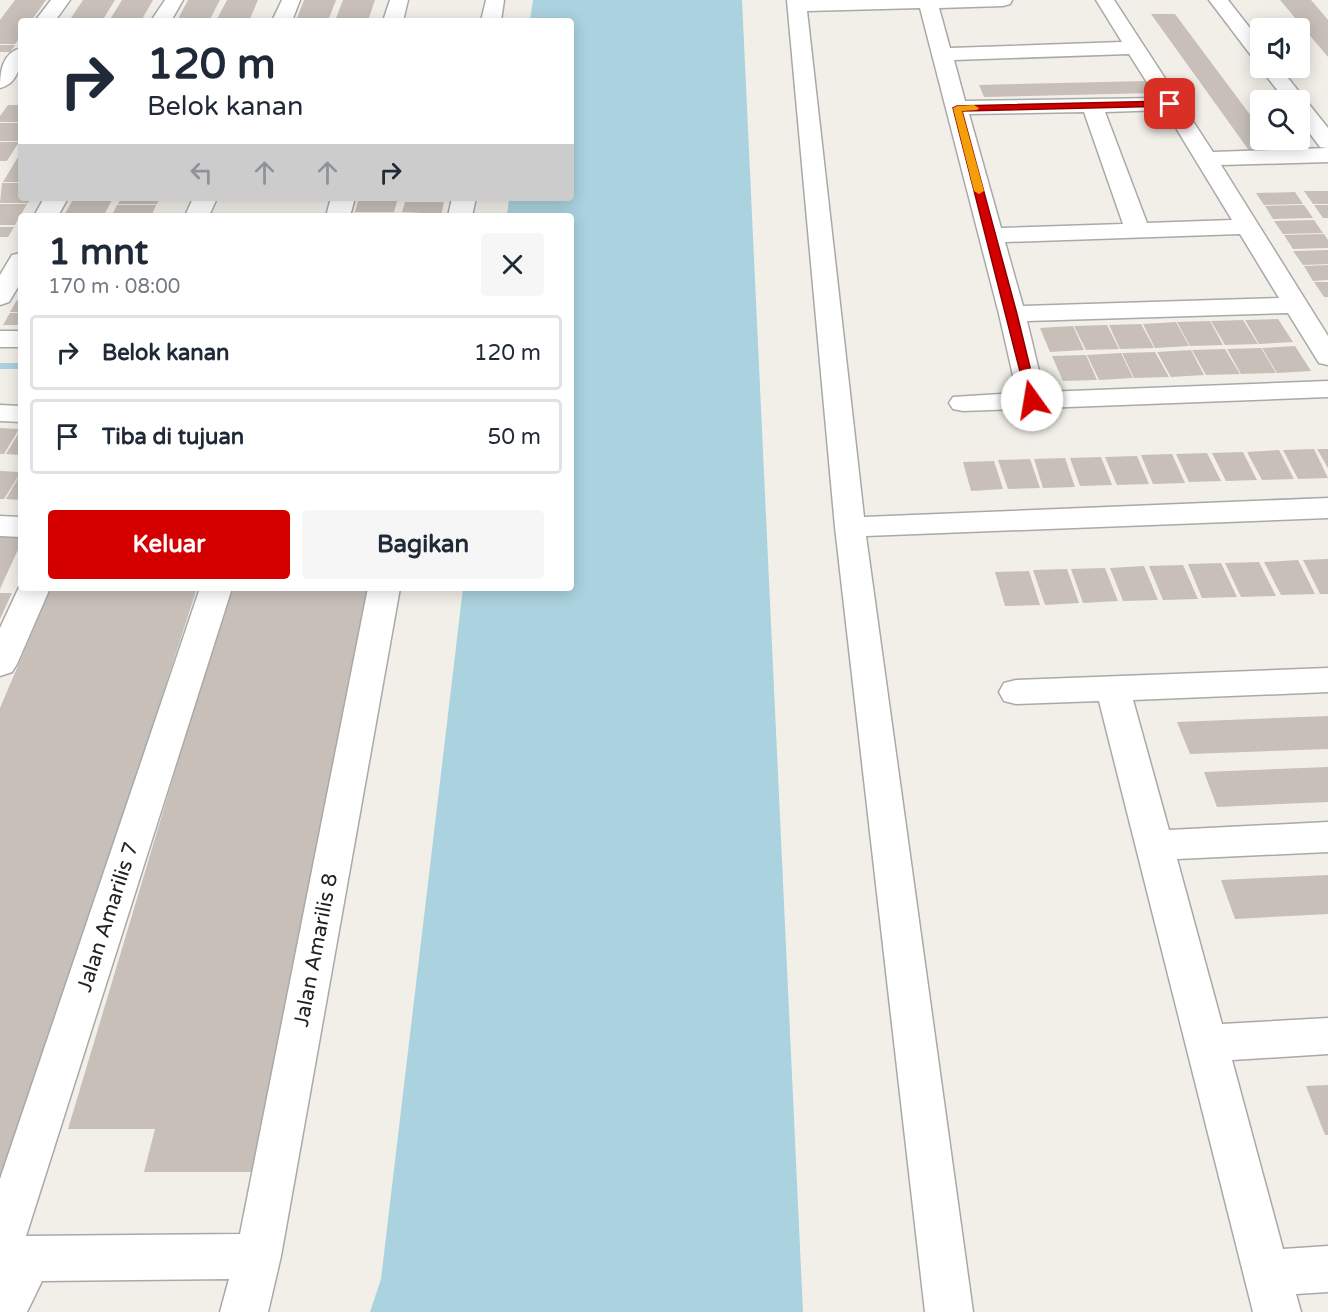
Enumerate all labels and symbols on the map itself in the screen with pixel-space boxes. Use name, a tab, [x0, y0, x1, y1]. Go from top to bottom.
pin	[1144, 78, 1195, 129]
position arrow	[1000, 368, 1064, 432]
street label: Jalan Amarilis 7	[72, 839, 144, 995]
street label: Jalan Amarilis 8	[289, 871, 343, 1029]

